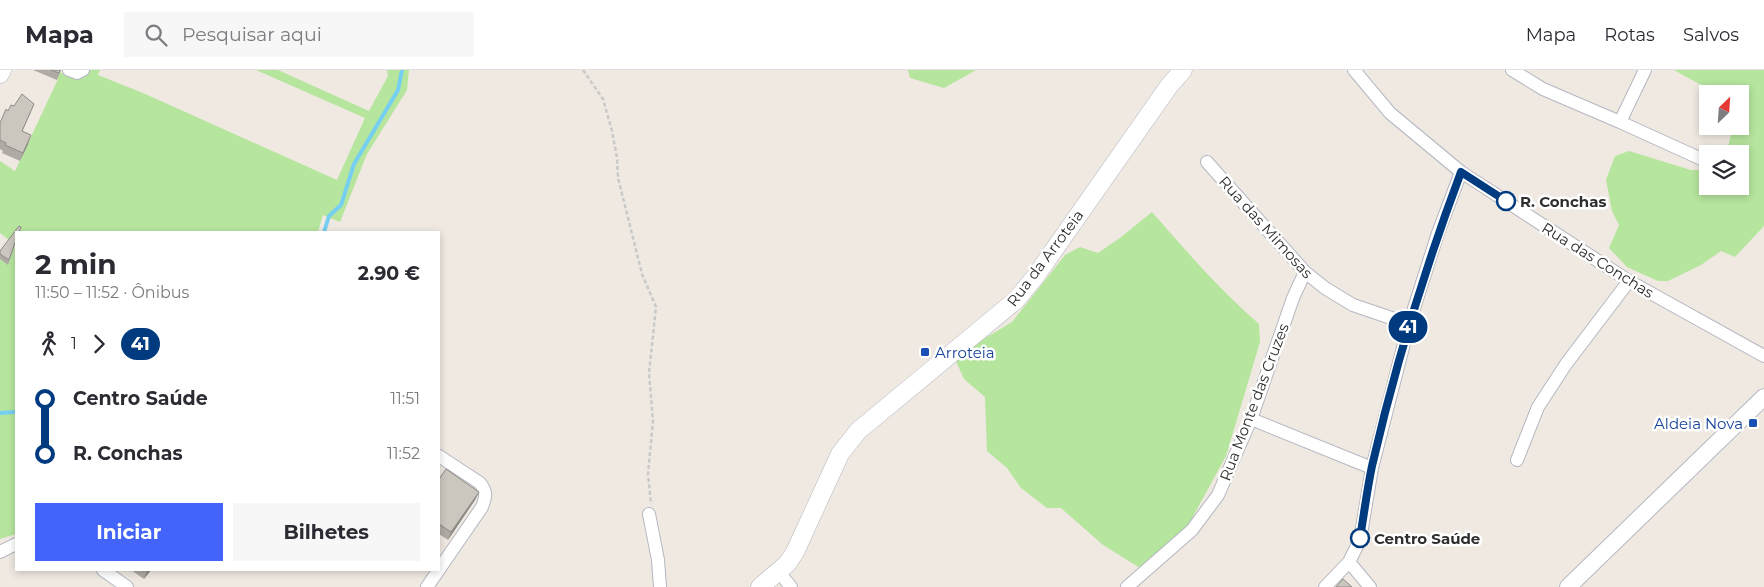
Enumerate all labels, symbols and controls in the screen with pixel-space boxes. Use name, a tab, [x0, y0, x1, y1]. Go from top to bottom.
search box	[124, 12, 474, 57]
text: Mapa	[25, 20, 94, 49]
icon: search	[142, 21, 170, 49]
text: Pesquisar aqui	[182, 23, 322, 46]
text: Mapa	[1526, 24, 1576, 46]
text: Rotas	[1604, 24, 1655, 46]
text: Salvos	[1683, 24, 1739, 46]
north arrow	[1699, 85, 1749, 135]
map controls	[1699, 85, 1749, 195]
button: layers	[1699, 145, 1749, 195]
street label: Rua das Mimosas	[1215, 172, 1317, 282]
marker: R. Conchas	[1496, 191, 1516, 211]
place label: R. Conchas	[1520, 192, 1606, 211]
street label: Rua da Arroteia	[1002, 206, 1088, 310]
street label: Rua das Conchas	[1538, 218, 1658, 302]
text: 2 min	[35, 247, 117, 281]
text: 2.90 €	[358, 262, 420, 285]
text: 11:50 – 11:52 · Ônibus	[35, 283, 189, 302]
line badge: 41	[1386, 311, 1430, 343]
text: 41	[1398, 316, 1418, 338]
street label: Rua Monte das Cruzes	[1215, 321, 1293, 483]
icon: walk	[35, 330, 63, 358]
icon: forward	[85, 330, 113, 358]
text: 41	[131, 333, 150, 355]
text: 1	[71, 334, 77, 353]
place label: Arroteia	[935, 343, 995, 362]
marker: Arroteia	[919, 346, 931, 358]
text: Centro Saúde	[73, 387, 208, 410]
text: 11:51	[390, 389, 420, 408]
place label: Aldeia Nova	[1654, 414, 1743, 433]
marker: Aldeia Nova	[1747, 417, 1759, 429]
text: R. Conchas	[73, 442, 182, 465]
text: 11:52	[387, 444, 420, 463]
button: Iniciar	[35, 503, 223, 561]
button: Bilhetes	[233, 503, 420, 561]
marker: Centro Saúde	[1350, 528, 1370, 548]
place label: Centro Saúde	[1374, 529, 1480, 548]

